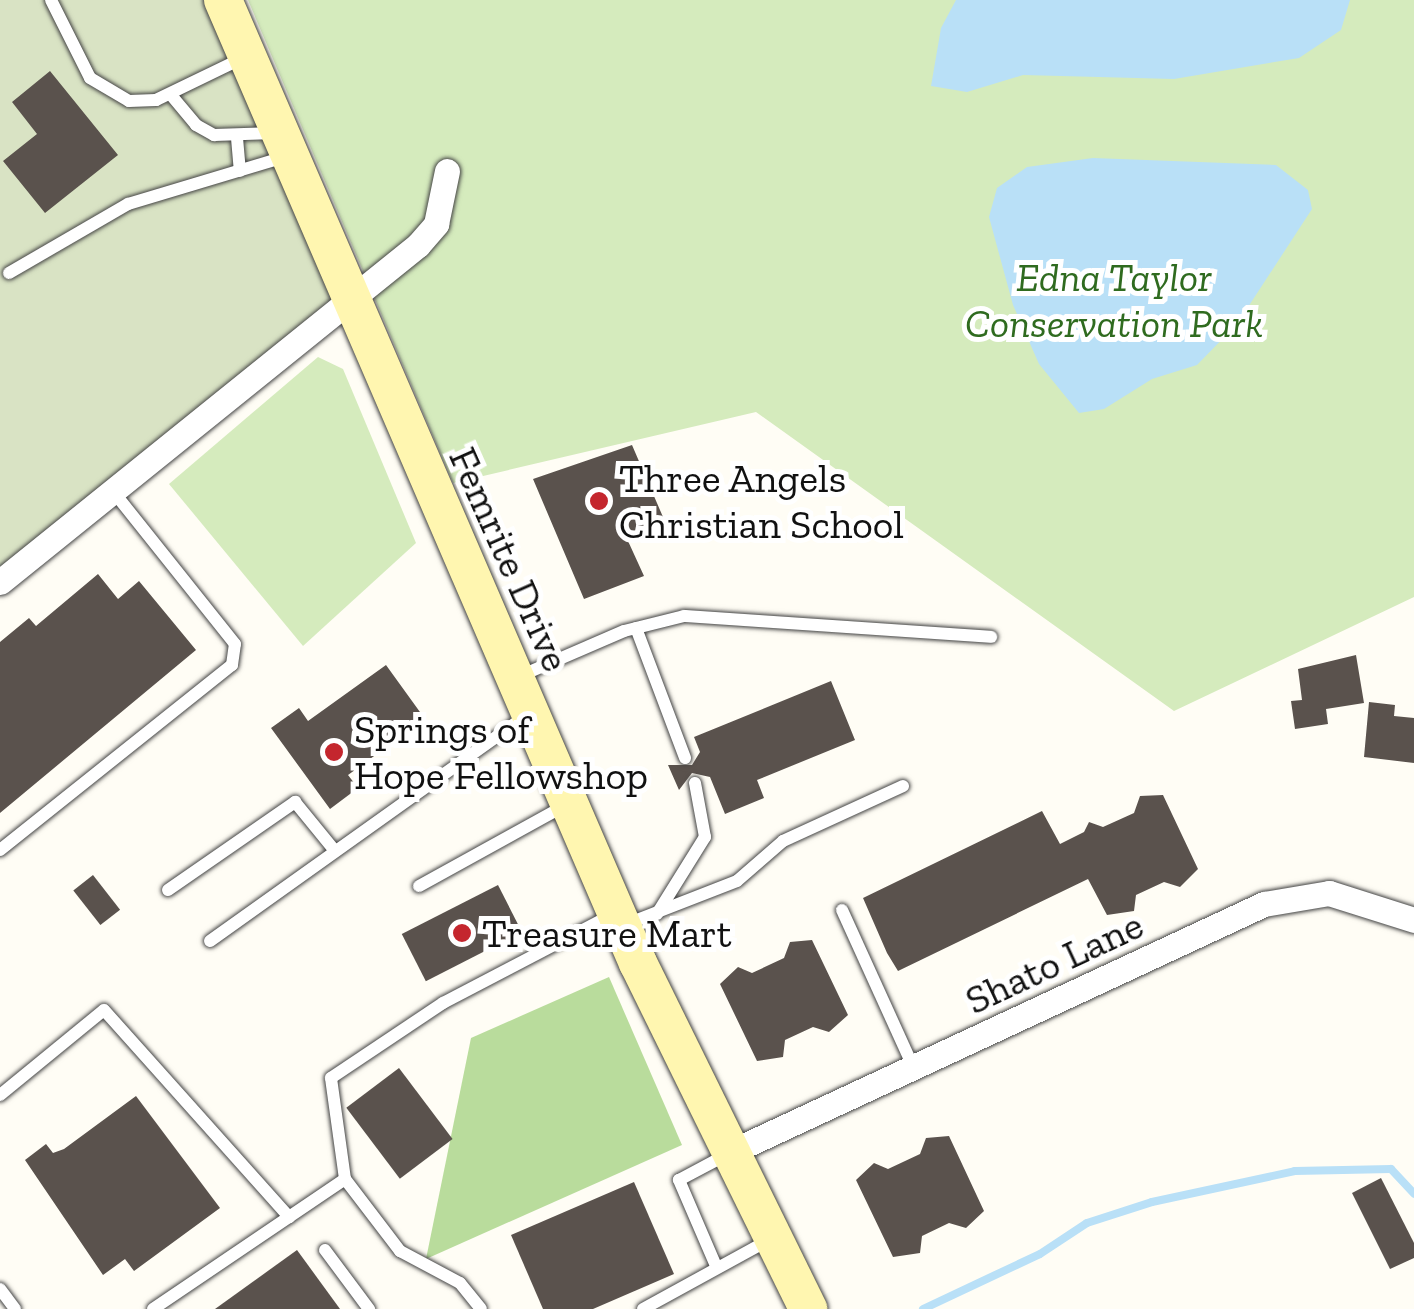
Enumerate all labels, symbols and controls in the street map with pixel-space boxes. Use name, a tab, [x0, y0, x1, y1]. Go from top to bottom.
park label: Edna Taylor Conservation Park	[965, 253, 1263, 347]
street label: Femrite Drive	[439, 440, 581, 678]
place label: Three Angels Christian School	[619, 454, 904, 548]
marker: Three Angels Christian School	[588, 490, 610, 512]
place label: Springs of Hope Fellowshop	[354, 705, 648, 799]
marker: Springs of Hope Fellowshop	[323, 741, 345, 763]
street label: Shato Lane	[958, 900, 1150, 1024]
place label: Treasure Mart	[482, 909, 732, 957]
marker: Treasure Mart	[451, 922, 473, 944]

